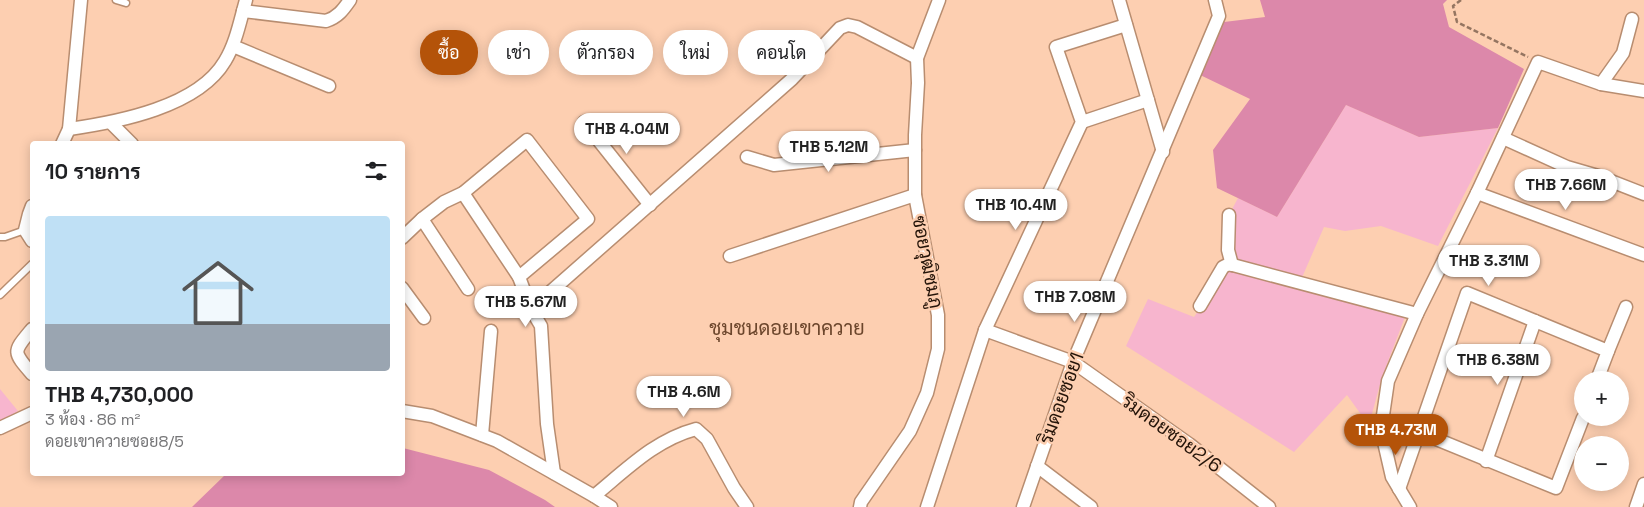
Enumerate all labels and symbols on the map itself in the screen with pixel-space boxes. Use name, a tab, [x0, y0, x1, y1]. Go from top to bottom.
pin: THB 4.04M	[570, 112, 684, 155]
pin: THB 5.12M	[772, 130, 886, 173]
pin: THB 7.66M	[1509, 168, 1623, 211]
pin: THB 10.4M	[959, 188, 1073, 231]
street label: ซอยวุฒิชมภู	[905, 214, 949, 311]
pin: THB 3.31M	[1432, 244, 1546, 287]
pin: THB 7.08M	[1018, 280, 1132, 323]
pin: THB 5.67M	[469, 286, 583, 328]
district label: ชุมชนดอยเขาควาย	[709, 315, 865, 342]
pin: THB 6.38M	[1441, 344, 1555, 386]
street label: ริมดอยซอย1	[1033, 349, 1090, 448]
pin: THB 4.6M	[632, 376, 736, 418]
street label: ริมดอยซอย2/6	[1116, 388, 1227, 478]
pin: THB 4.73M	[1339, 414, 1453, 456]

